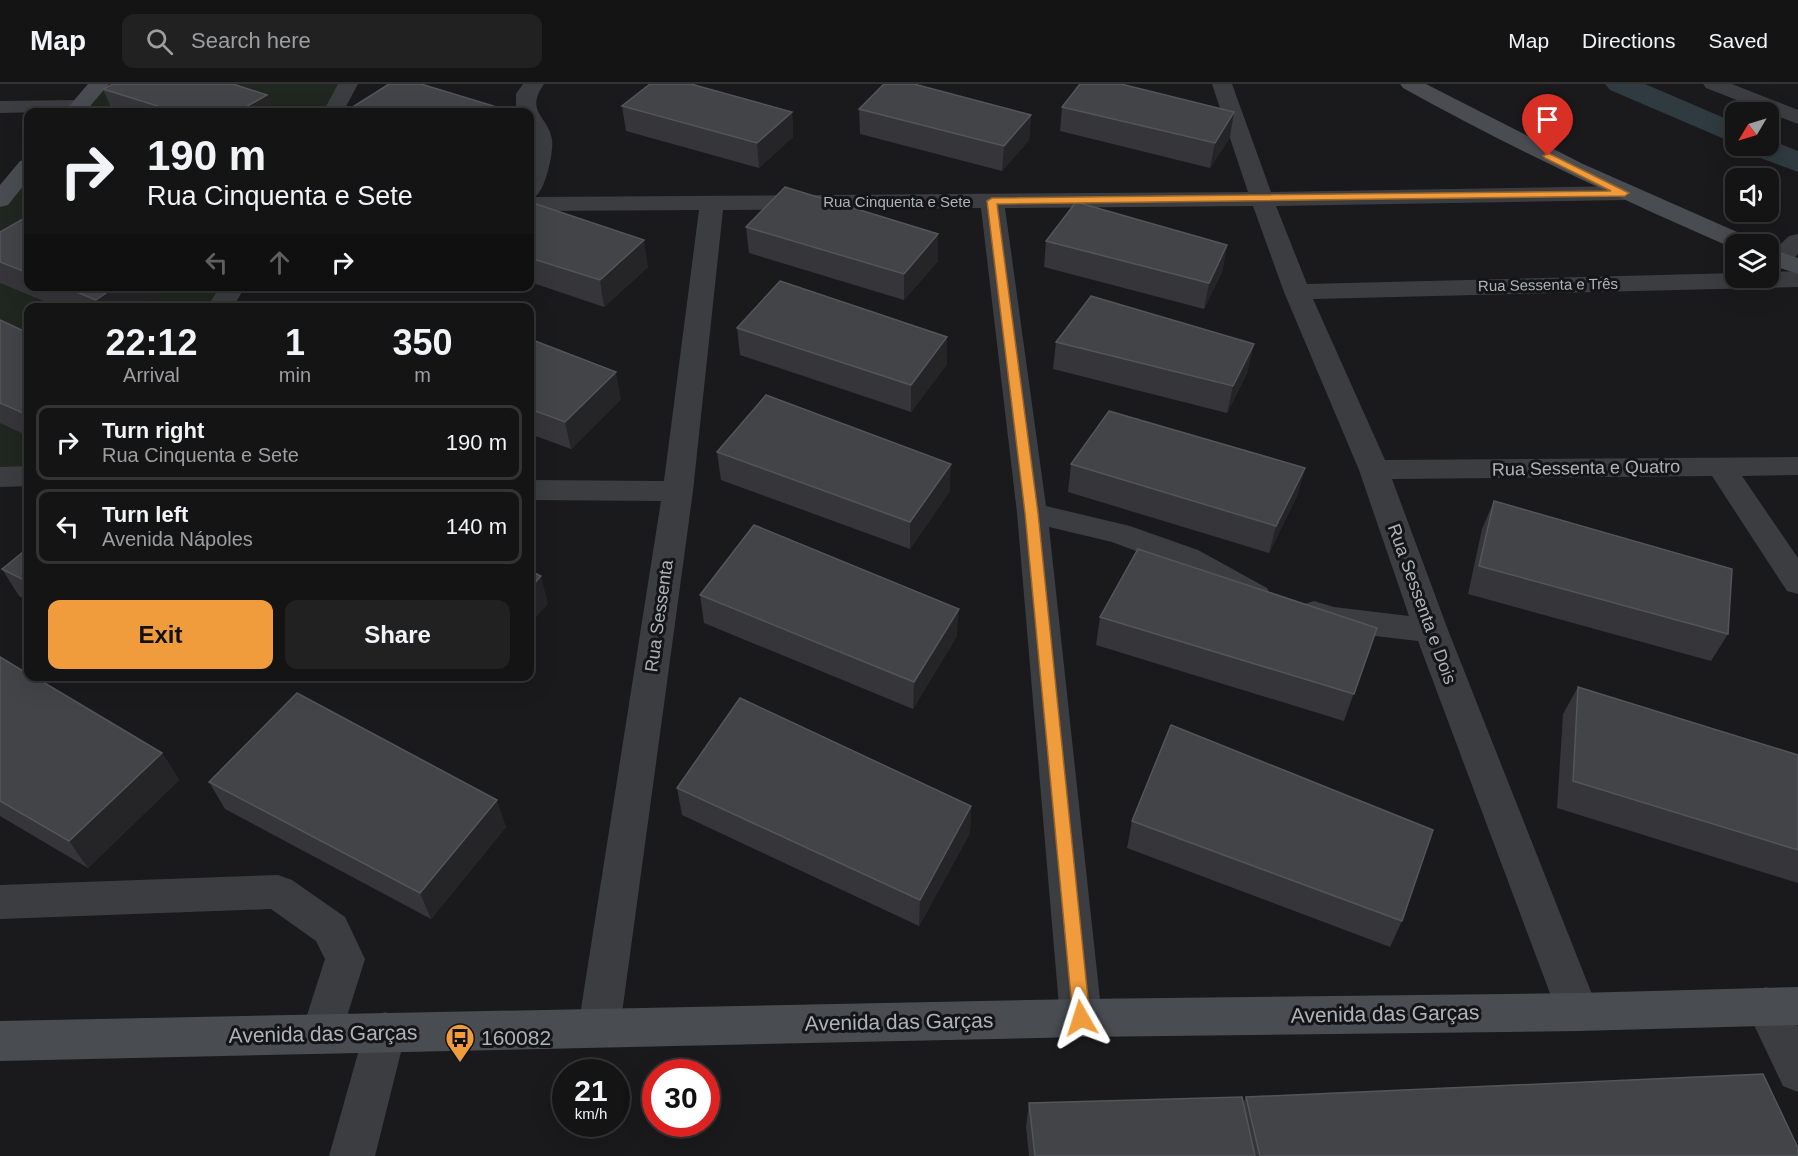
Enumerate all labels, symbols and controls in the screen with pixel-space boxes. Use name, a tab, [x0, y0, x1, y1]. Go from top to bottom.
search box	[122, 14, 542, 68]
text: Map	[30, 25, 86, 56]
icon: search	[143, 25, 176, 58]
text: Search here	[191, 28, 311, 53]
text: Map	[1508, 29, 1549, 52]
text: Directions	[1582, 29, 1675, 52]
text: Saved	[1708, 29, 1768, 52]
pin	[1522, 94, 1573, 156]
north arrow	[1725, 102, 1779, 156]
map controls	[1725, 102, 1779, 288]
icon: arrive	[1531, 103, 1564, 136]
icon: right	[48, 132, 126, 210]
text: 190 m	[147, 132, 266, 179]
button: sound	[1725, 168, 1779, 222]
text: Rua Cinquenta e Sete	[147, 181, 413, 211]
street label: Rua Cinquenta e Sete	[823, 193, 971, 210]
button: layers	[1725, 234, 1779, 288]
icon: left	[200, 246, 233, 279]
icon: ahead	[263, 246, 296, 279]
icon: right	[326, 246, 359, 279]
street label: Rua Sessenta e Três	[1478, 275, 1618, 294]
text: 22:12	[105, 322, 197, 363]
text: 1	[285, 322, 305, 363]
text: 350	[392, 322, 453, 363]
text: Arrival	[123, 364, 180, 386]
text: min	[279, 364, 311, 386]
text: m	[414, 364, 431, 386]
text: Turn right	[102, 418, 204, 443]
icon: right	[51, 426, 84, 459]
text: 190 m	[446, 430, 507, 455]
text: Rua Cinquenta e Sete	[102, 444, 299, 466]
street label: Rua Sessenta e Quatro	[1492, 456, 1680, 480]
text: Turn left	[102, 502, 188, 527]
icon: left	[51, 510, 84, 543]
text: 140 m	[446, 514, 507, 539]
street label: Rua Sessenta e Dois	[1384, 521, 1460, 687]
text: Avenida Nápoles	[102, 528, 253, 550]
street label: Rua Sessenta	[641, 558, 677, 673]
button: Exit	[48, 600, 273, 669]
button: Share	[285, 600, 510, 669]
position arrow	[1049, 986, 1113, 1050]
street label: Avenida das Garças	[1290, 1000, 1480, 1027]
street label: Avenida das Garças	[804, 1008, 994, 1035]
street label: Avenida das Garças	[228, 1020, 418, 1047]
bus stop icon: 160082	[444, 1022, 476, 1064]
place label: 160082	[481, 1026, 551, 1049]
speed limit sign: 30	[642, 1059, 720, 1137]
text: 21	[574, 1074, 608, 1107]
text: km/h	[575, 1105, 607, 1122]

